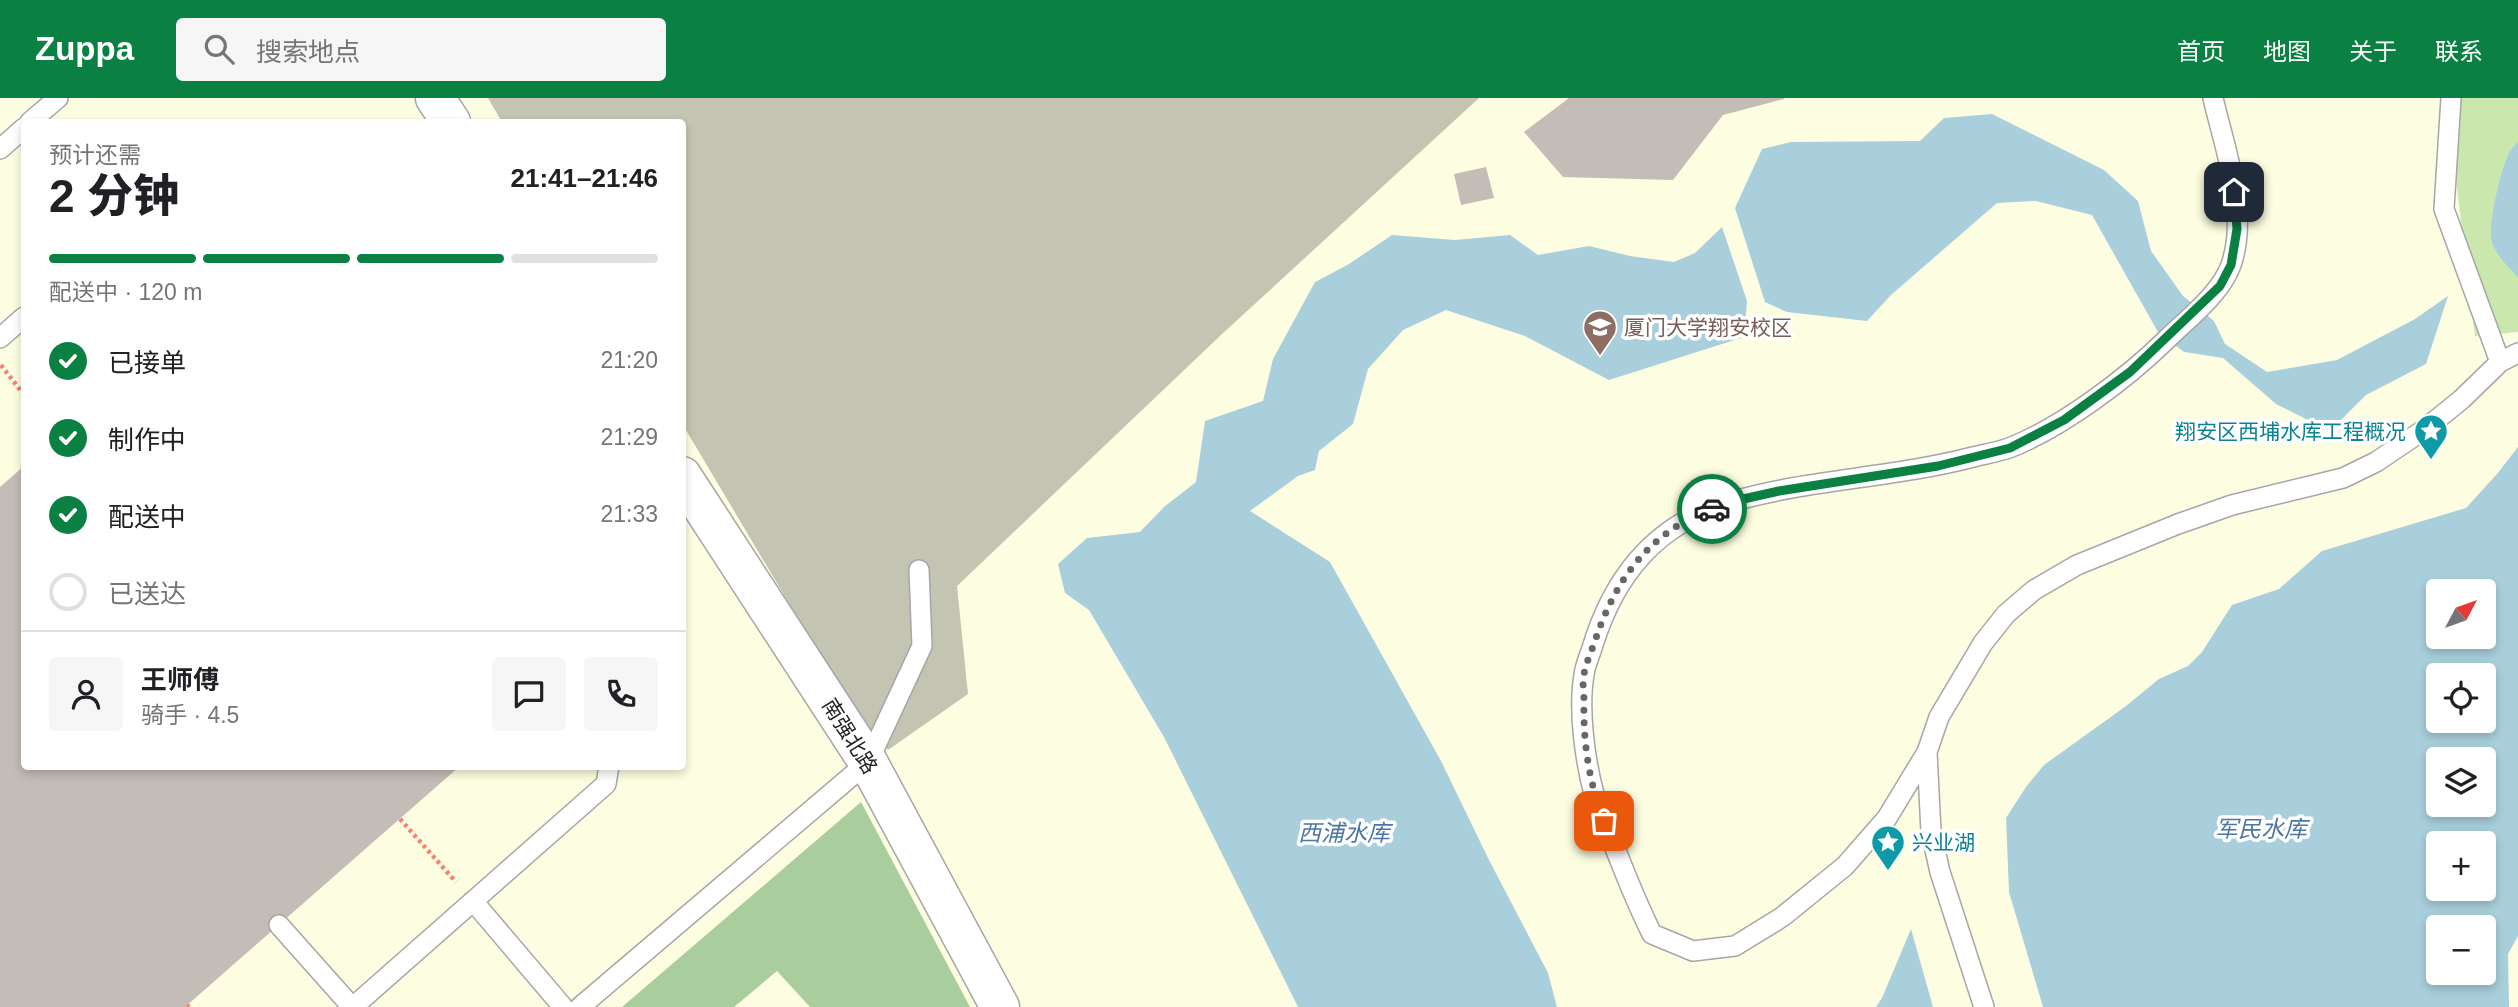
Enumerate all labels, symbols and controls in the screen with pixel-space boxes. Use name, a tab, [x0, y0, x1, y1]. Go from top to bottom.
search box	[176, 18, 666, 81]
text: Zuppa	[35, 30, 134, 67]
icon: search	[200, 30, 238, 68]
text: 搜索地点	[256, 37, 360, 67]
text: 首页	[2177, 38, 2225, 65]
text: 地图	[2263, 38, 2311, 65]
text: 关于	[2349, 38, 2397, 65]
text: 联系	[2435, 38, 2483, 65]
text: 预计还需	[49, 142, 141, 168]
pin	[2204, 162, 2264, 222]
text: 21:41–21:46	[511, 163, 658, 193]
text: 2 分钟	[49, 170, 179, 222]
icon: home	[2215, 173, 2253, 211]
text: 配送中 · 120 m	[49, 279, 202, 305]
school or university icon: 厦门大学翔安校区	[1581, 308, 1619, 357]
place label: 厦门大学翔安校区	[1624, 316, 1792, 339]
icon: check	[49, 342, 87, 380]
text: 21:20	[600, 347, 658, 373]
text: 已接单	[108, 348, 186, 378]
place icon: 翔安区西埔水库工程概况	[2412, 412, 2450, 461]
icon: check	[49, 419, 87, 457]
place label: 翔安区西埔水库工程概况	[2175, 420, 2406, 443]
text: 21:29	[600, 424, 658, 450]
text: 制作中	[108, 425, 186, 455]
courier	[1677, 474, 1747, 544]
icon: car	[1693, 490, 1731, 528]
icon: check	[49, 496, 87, 534]
text: 21:33	[600, 501, 658, 527]
text: 配送中	[108, 502, 186, 532]
text: 已送达	[108, 579, 186, 609]
north arrow	[2426, 579, 2496, 649]
map controls	[2426, 579, 2496, 985]
button: person	[49, 657, 123, 731]
button: chat	[492, 657, 566, 731]
button: phone	[584, 657, 658, 731]
button: locate	[2426, 663, 2496, 733]
text: 王师傅	[141, 665, 219, 695]
street label: 南强北路	[818, 694, 882, 778]
text: 骑手 · 4.5	[141, 702, 239, 728]
button: layers	[2426, 747, 2496, 817]
pin	[1574, 791, 1634, 851]
icon: bag	[1585, 802, 1623, 840]
water label: 军民水库	[2215, 816, 2311, 842]
water label: 西浦水库	[1298, 820, 1394, 846]
place icon: 兴业湖	[1869, 823, 1907, 872]
place label: 兴业湖	[1912, 831, 1975, 854]
button: +	[2426, 831, 2496, 901]
button: −	[2426, 915, 2496, 985]

